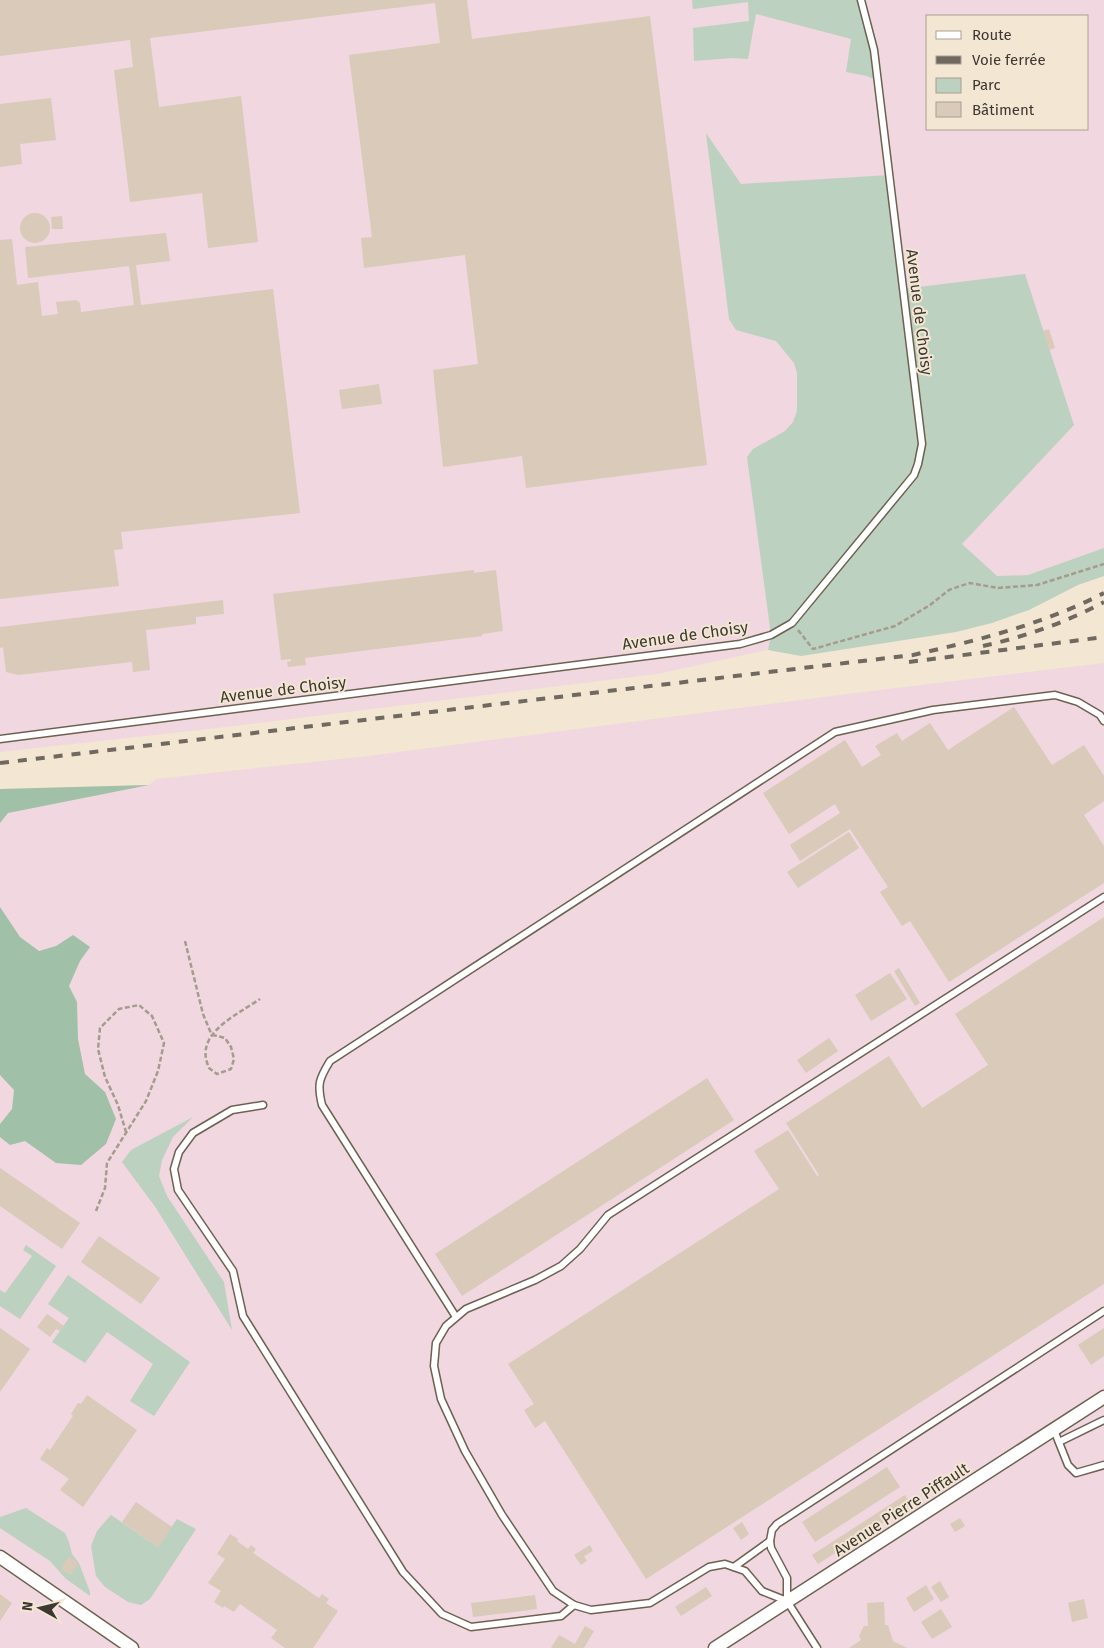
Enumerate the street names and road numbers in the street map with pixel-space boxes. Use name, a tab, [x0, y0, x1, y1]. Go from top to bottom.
street label: Avenue de Choisy	[902, 248, 937, 376]
street label: Avenue de Choisy	[621, 617, 749, 654]
street label: Avenue de Choisy	[219, 672, 347, 707]
street label: Avenue Pierre Piffault	[830, 1458, 973, 1560]

